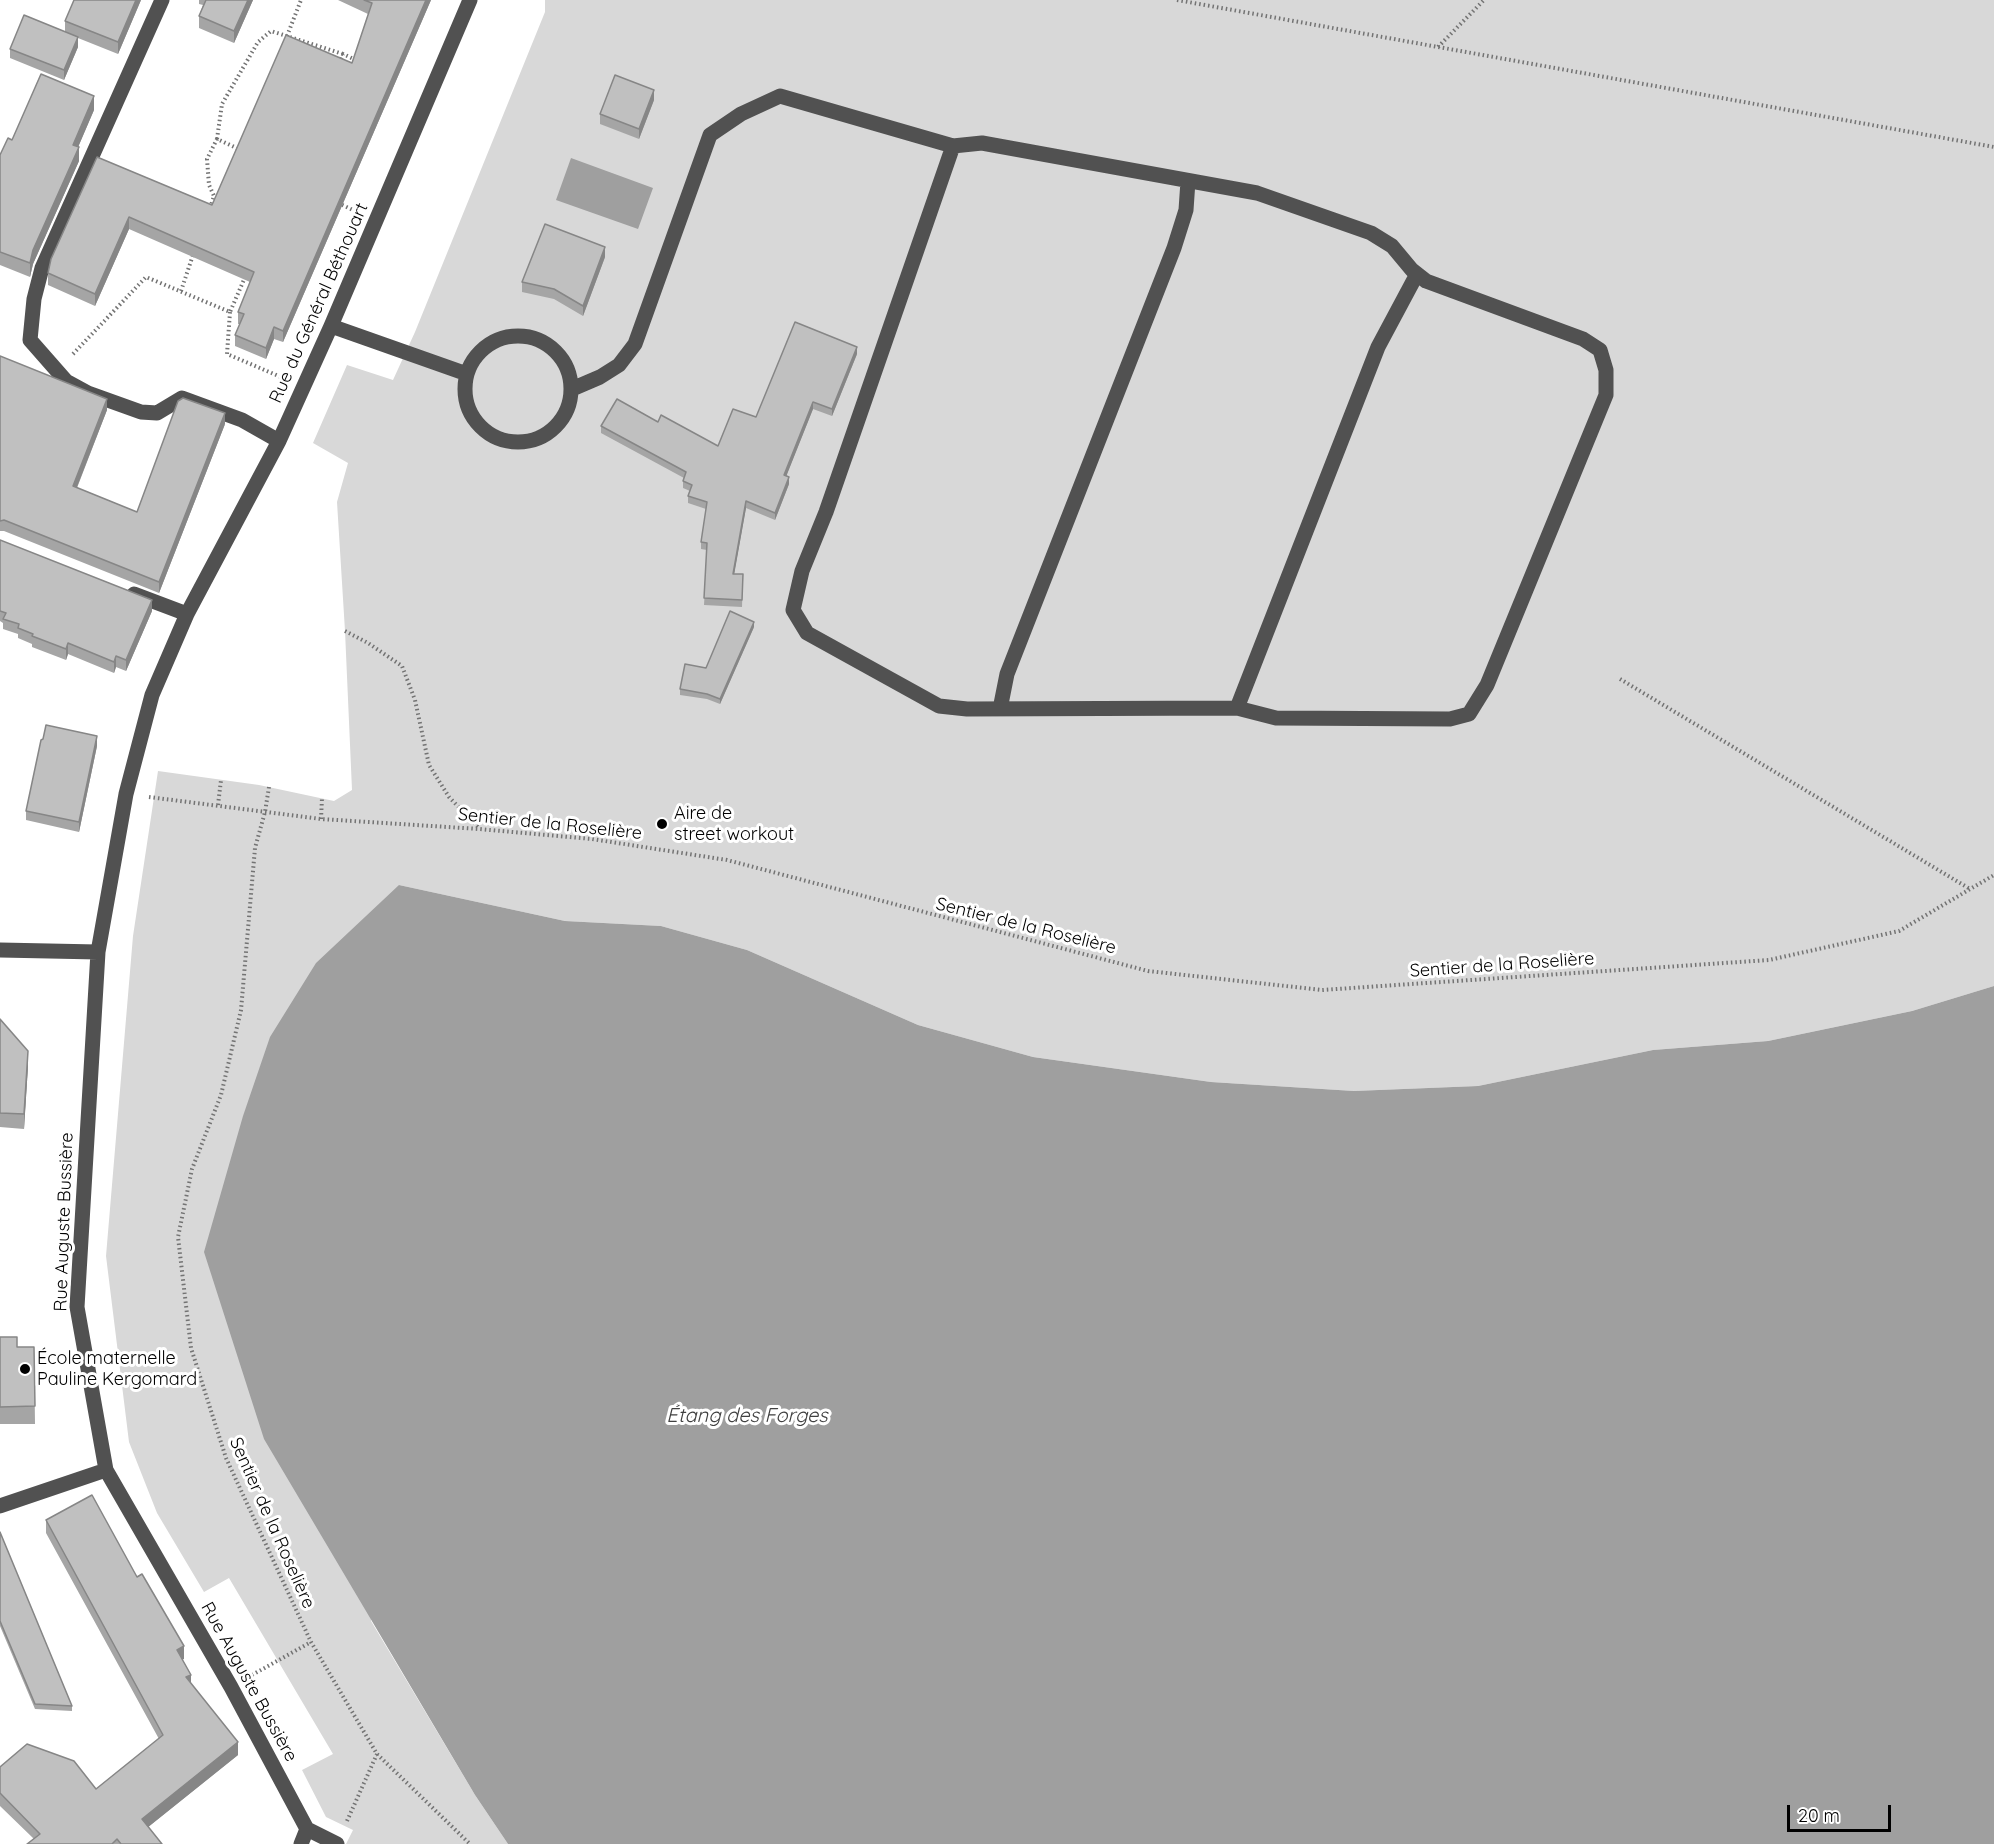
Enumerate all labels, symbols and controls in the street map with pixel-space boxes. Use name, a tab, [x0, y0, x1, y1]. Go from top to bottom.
street label: Rue du Général Béthouart	[265, 200, 373, 406]
place label: Aire de street workout	[674, 803, 794, 846]
street label: Sentier de la Roselière	[457, 804, 643, 844]
marker: Aire de street workout	[655, 817, 669, 831]
street label: Sentier de la Roselière	[934, 893, 1118, 959]
street label: Sentier de la Roselière	[1409, 948, 1595, 982]
street label: Rue Auguste Bussière	[50, 1132, 78, 1312]
place label: École maternelle Pauline Kergomard	[37, 1348, 197, 1390]
marker: École maternelle Pauline Kergomard	[18, 1362, 32, 1376]
water label: Étang des Forges	[666, 1404, 828, 1428]
street label: Sentier de la Roselière	[225, 1434, 319, 1612]
street label: Rue Auguste Bussière	[196, 1598, 302, 1766]
scale bar	[1790, 1793, 1894, 1831]
text: 20 m	[1798, 1804, 1840, 1827]

